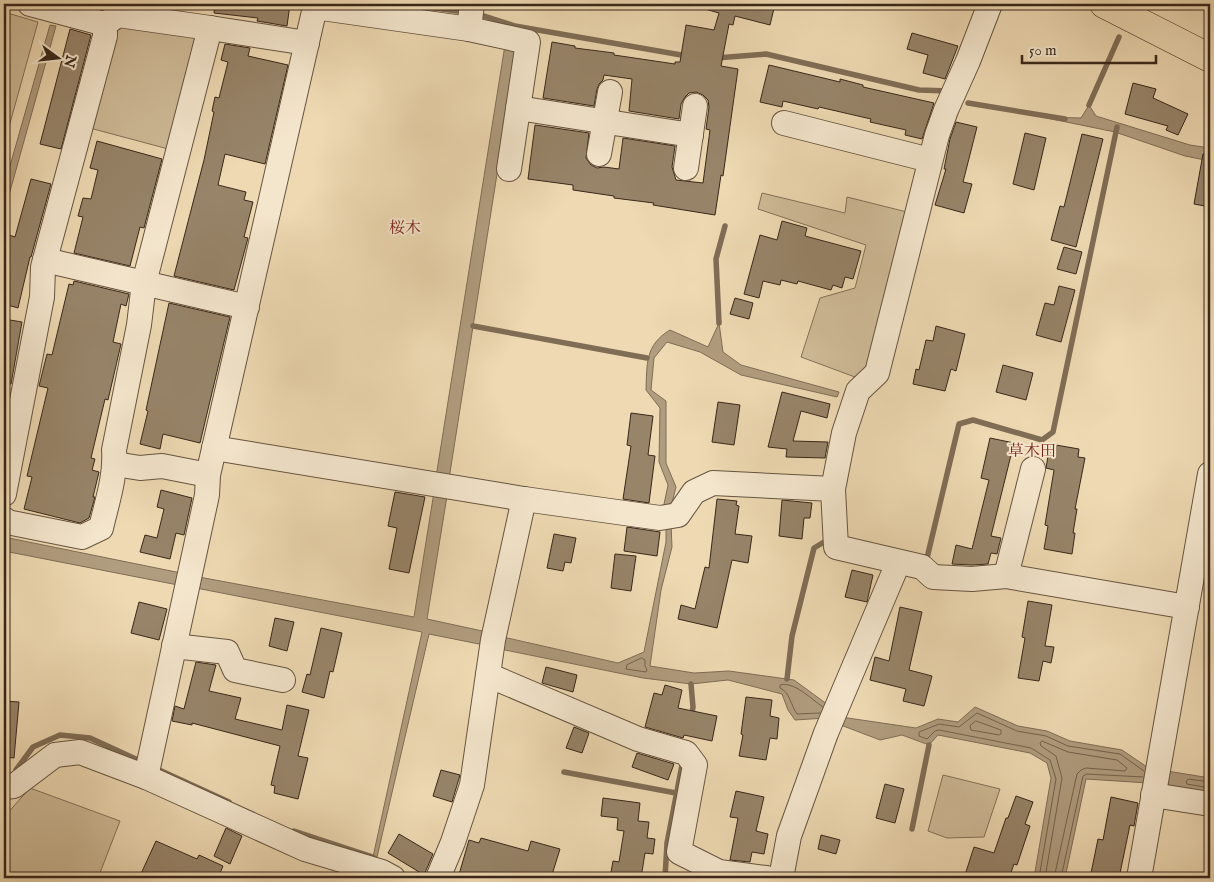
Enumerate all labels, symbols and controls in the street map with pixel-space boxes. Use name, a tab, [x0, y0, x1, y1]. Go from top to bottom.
north arrow	[32, 32, 82, 82]
scale bar	[1022, 32, 1155, 64]
text: 50 m	[1029, 41, 1057, 60]
text: N	[59, 52, 80, 69]
district label: 桜木	[389, 219, 421, 239]
district label: 草木田	[1008, 442, 1056, 462]

